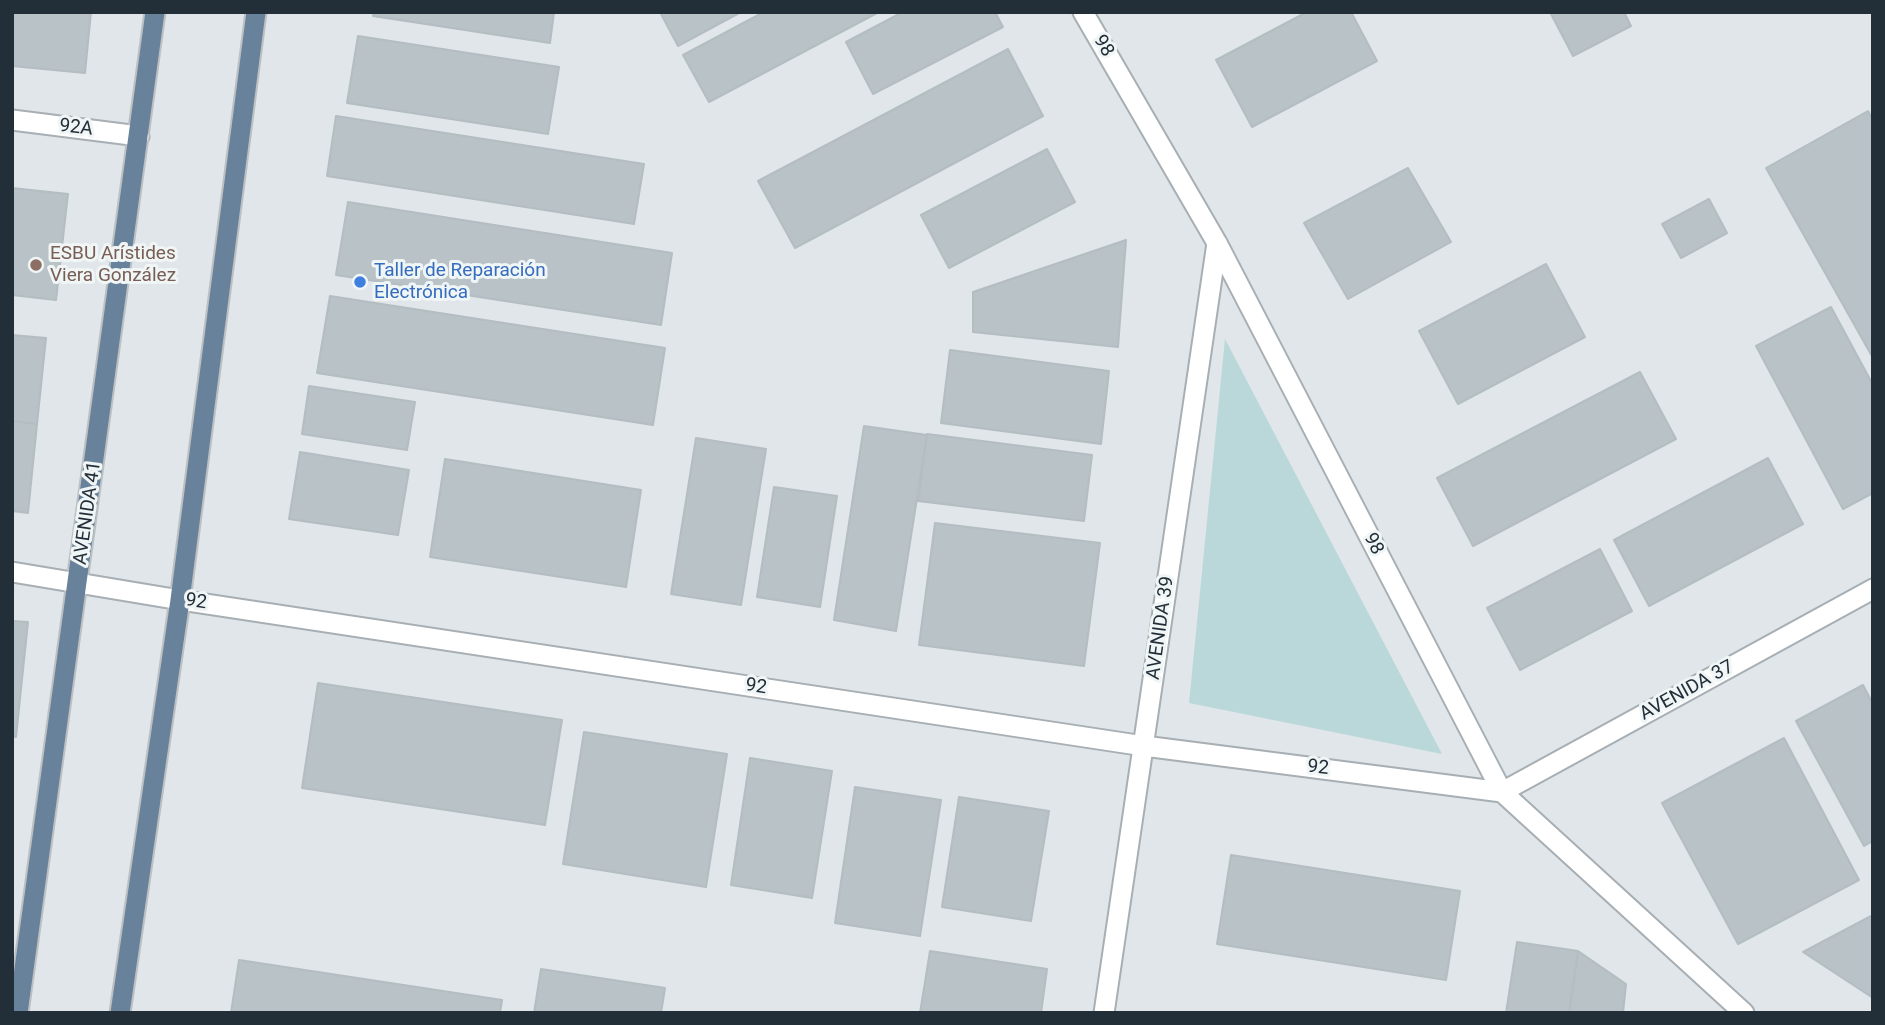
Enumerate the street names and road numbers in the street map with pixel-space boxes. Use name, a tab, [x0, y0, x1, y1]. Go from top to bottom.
street label: 98	[1088, 31, 1118, 61]
street label: 92A	[58, 115, 94, 141]
street label: AVENIDA 41	[69, 460, 107, 566]
street label: 98	[1358, 529, 1388, 559]
street label: AVENIDA 39	[1142, 575, 1180, 681]
street label: 92	[184, 589, 208, 615]
street label: AVENIDA 37	[1636, 656, 1738, 726]
street label: 92	[744, 674, 768, 700]
street label: 92	[1306, 755, 1330, 781]

